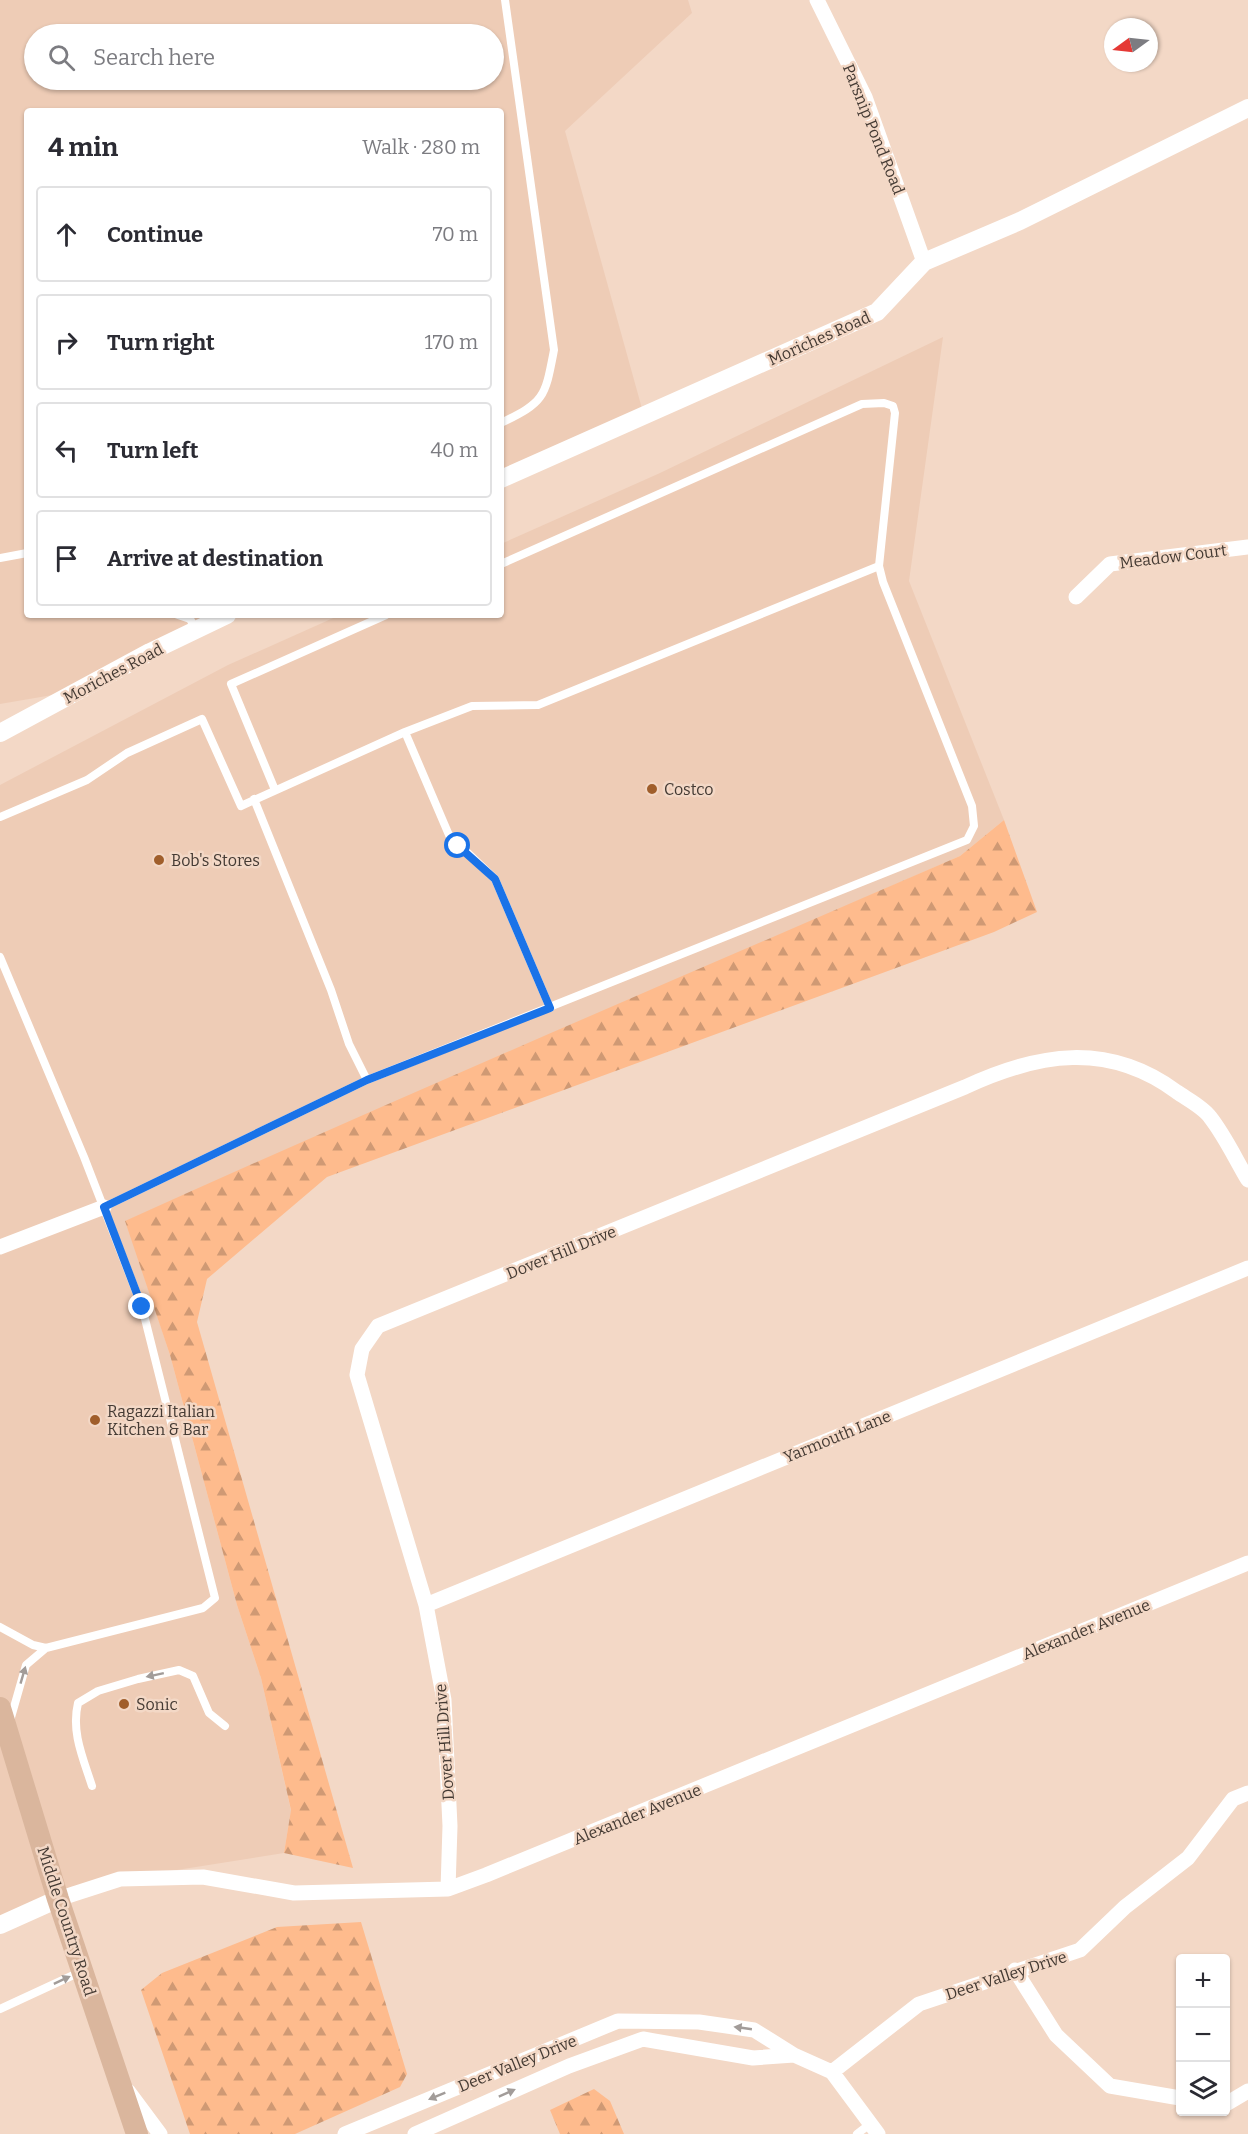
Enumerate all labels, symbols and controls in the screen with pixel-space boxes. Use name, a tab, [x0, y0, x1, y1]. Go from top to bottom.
north arrow	[1104, 18, 1158, 72]
search box	[24, 24, 504, 90]
icon: search	[45, 41, 78, 74]
text: Search here	[93, 44, 215, 71]
street label: Parsnip Pond Road	[839, 61, 909, 198]
text: 4 min	[48, 132, 118, 163]
text: Walk · 280 m	[362, 135, 480, 159]
icon: ahead	[50, 218, 83, 251]
text: Continue	[107, 221, 203, 248]
text: 70 m	[432, 222, 478, 246]
street label: Moriches Road	[765, 307, 874, 369]
icon: right	[50, 326, 83, 359]
text: Turn right	[107, 329, 215, 356]
text: 170 m	[425, 330, 478, 354]
icon: left	[50, 434, 83, 467]
text: Turn left	[107, 437, 199, 464]
text: 40 m	[430, 438, 478, 462]
street label: Meadow Court	[1118, 540, 1228, 572]
icon: arrive	[50, 542, 83, 575]
text: Arrive at destination	[107, 545, 323, 572]
street label: Moriches Road	[60, 639, 167, 708]
place label: Costco	[664, 780, 713, 799]
marker: Costco	[645, 782, 659, 796]
route start	[444, 832, 470, 858]
place label: Bob's Stores	[171, 851, 260, 870]
marker: Bob's Stores	[152, 853, 166, 867]
street label: Dover Hill Drive	[503, 1222, 619, 1283]
route end	[128, 1293, 154, 1319]
place label: Ragazzi Italian Kitchen & Bar	[107, 1402, 215, 1439]
street label: Yarmouth Lane	[781, 1406, 894, 1467]
marker: Ragazzi Italian Kitchen & Bar	[88, 1413, 102, 1427]
street label: Alexander Avenue	[1020, 1595, 1153, 1664]
one-way arrow	[19, 1666, 28, 1684]
one-way arrow	[145, 1671, 164, 1681]
street label: Dover Hill Drive	[431, 1683, 458, 1801]
place label: Sonic	[136, 1695, 178, 1714]
marker: Sonic	[117, 1697, 131, 1711]
street label: Alexander Avenue	[571, 1780, 704, 1849]
street label: Middle Country Road	[33, 1844, 100, 1999]
street label: Deer Valley Drive	[943, 1947, 1069, 2004]
map controls	[1176, 1954, 1230, 2116]
button: +	[1176, 1954, 1230, 2008]
one-way arrow	[53, 1976, 70, 1985]
button: −	[1176, 2008, 1230, 2062]
one-way arrow	[734, 2024, 753, 2033]
street label: Deer Valley Drive	[455, 2031, 579, 2096]
button: layers	[1176, 2062, 1230, 2116]
one-way arrow	[499, 2088, 517, 2098]
one-way arrow	[428, 2091, 446, 2101]

